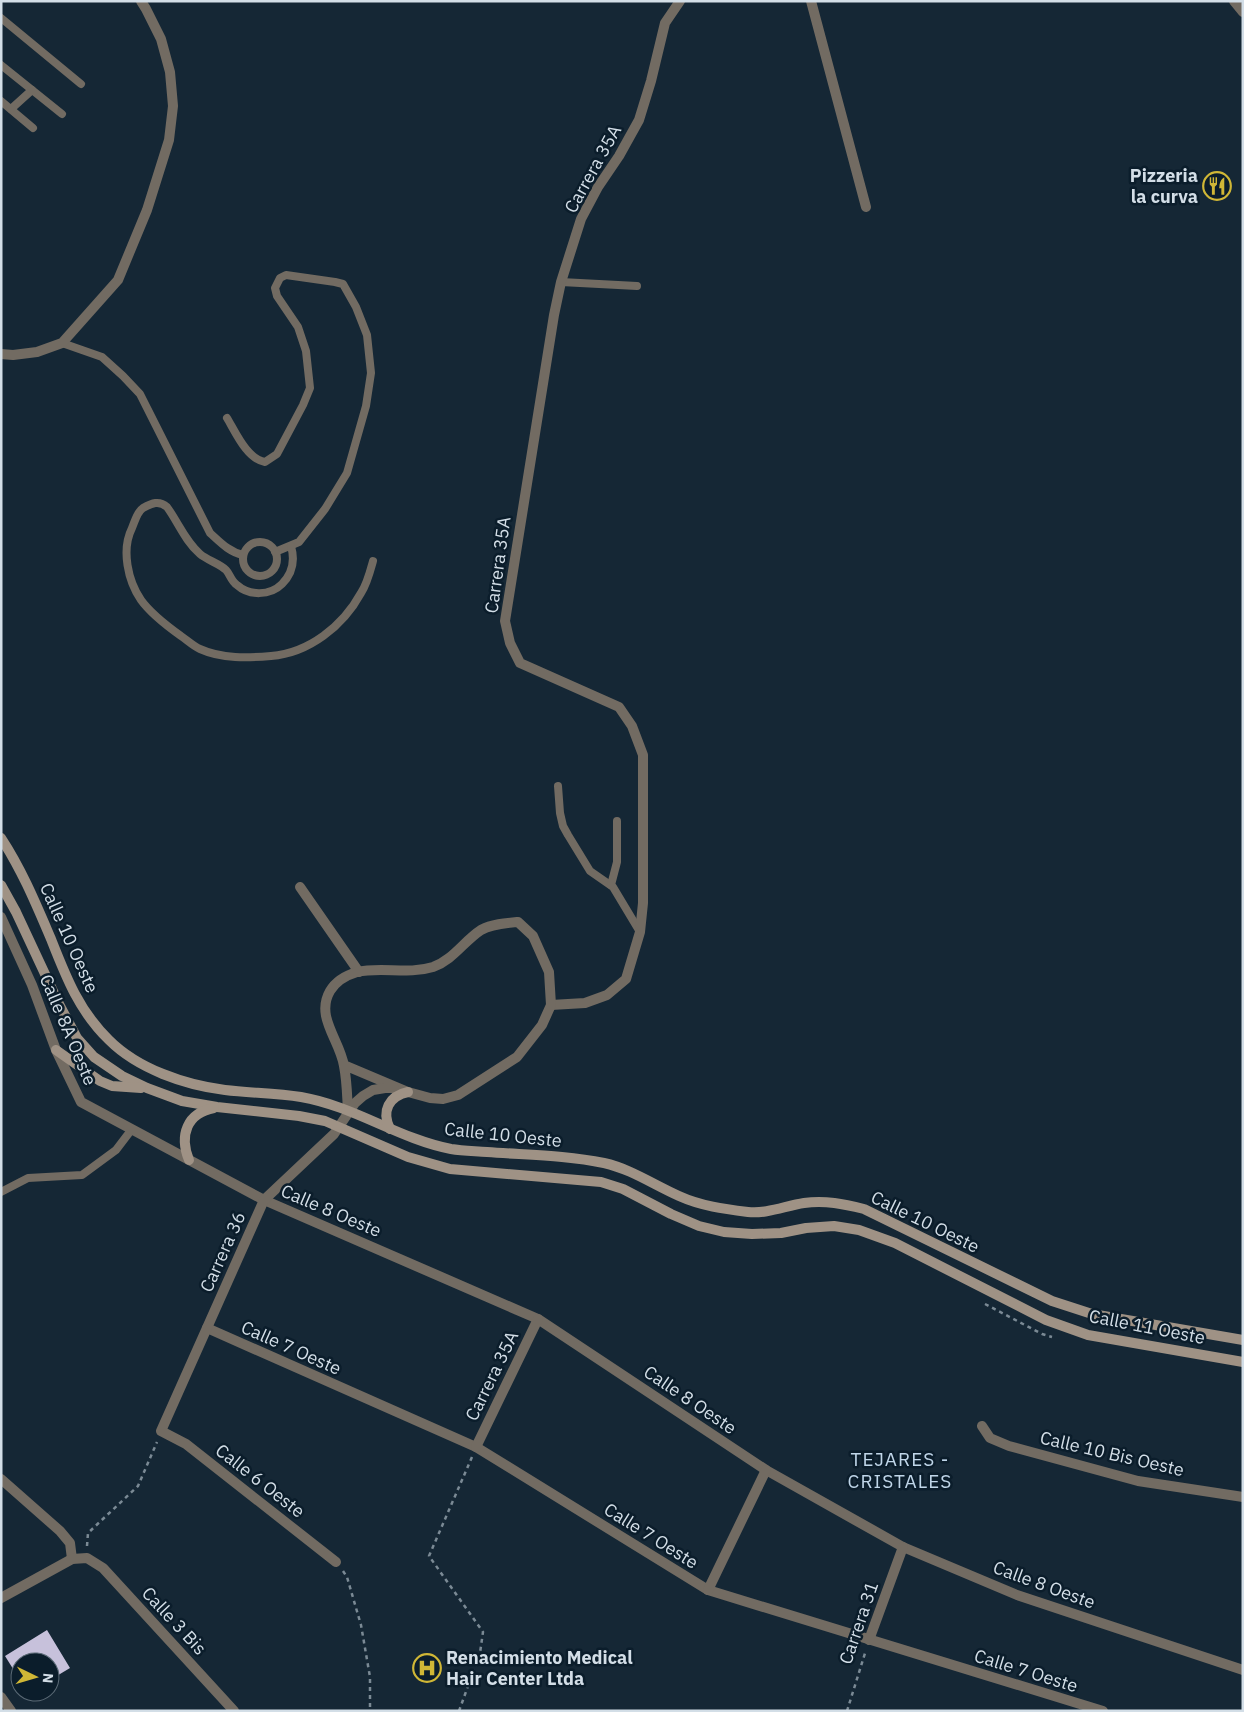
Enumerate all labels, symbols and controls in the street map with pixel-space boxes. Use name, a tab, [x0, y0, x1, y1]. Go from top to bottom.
street label: Carrera 35A	[559, 120, 626, 217]
place label: Pizzeria la curva	[1130, 164, 1198, 208]
restaurant icon: Pizzeria la curva	[1202, 171, 1232, 201]
street label: Carrera 35A	[479, 515, 516, 615]
street label: Calle 10 Oeste	[35, 879, 104, 996]
street label: Calle 8A Oeste	[35, 971, 102, 1089]
street label: Calle 10 Oeste	[443, 1117, 563, 1152]
street label: Calle 8 Oeste	[277, 1179, 385, 1242]
street label: Calle 10 Oeste	[867, 1185, 983, 1258]
street label: Carrera 36	[195, 1208, 250, 1296]
street label: Calle 11 Oeste	[1087, 1304, 1207, 1349]
street label: Calle 7 Oeste	[238, 1315, 345, 1380]
street label: Carrera 35A	[460, 1327, 523, 1425]
street label: Calle 8 Oeste	[639, 1360, 741, 1439]
street label: Calle 10 Bis Oeste	[1038, 1426, 1186, 1481]
street label: Calle 6 Oeste	[211, 1439, 310, 1523]
district label: TEJARES - CRISTALES	[848, 1447, 952, 1493]
street label: Calle 7 Oeste	[600, 1497, 703, 1574]
street label: Calle 8 Oeste	[990, 1555, 1099, 1614]
street label: Carrera 31	[834, 1579, 883, 1667]
street label: Calle 3 Bis	[137, 1582, 212, 1659]
street label: Calle 7 Oeste	[972, 1644, 1081, 1697]
place label: Renacimiento Medical Hair Center Ltda	[446, 1646, 633, 1690]
north arrow	[10, 1652, 60, 1702]
hospital icon: Renacimiento Medical Hair Center Ltda	[412, 1653, 442, 1683]
text: N	[39, 1672, 57, 1684]

